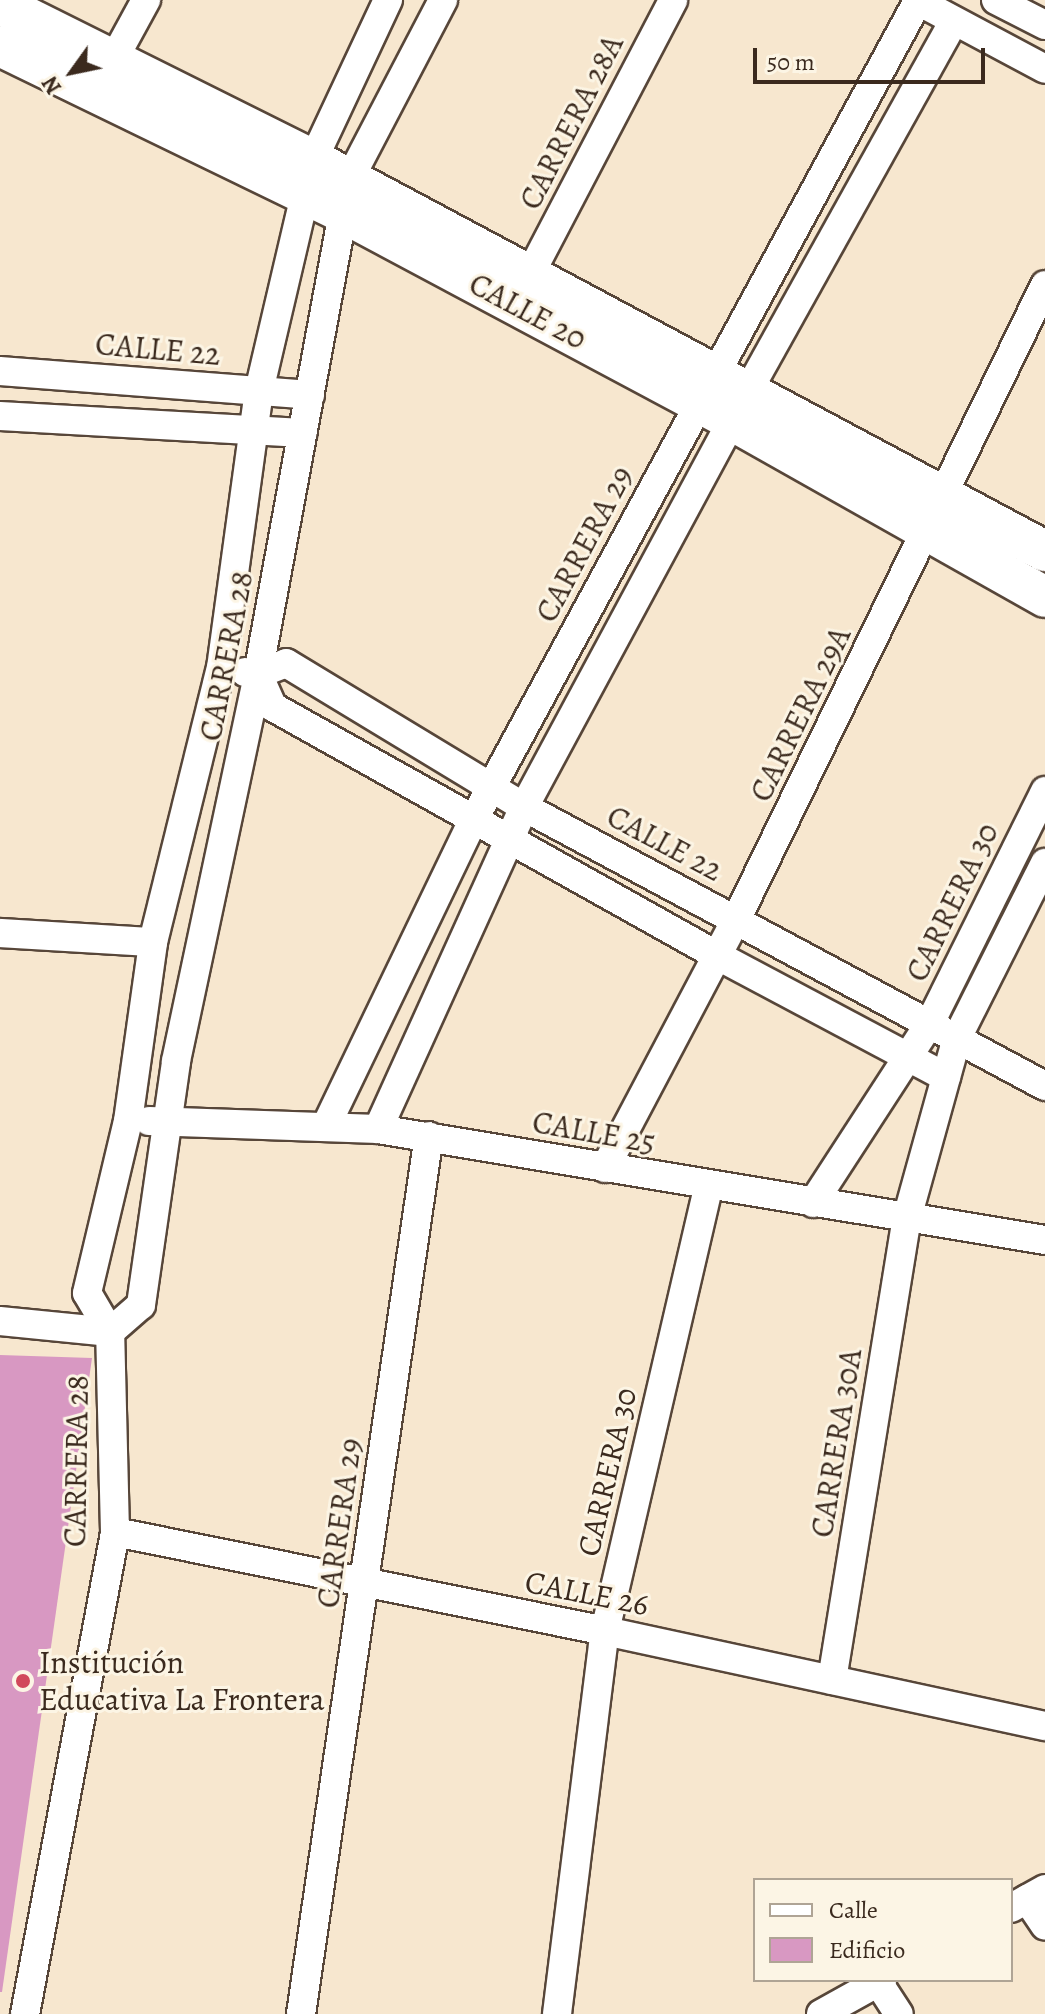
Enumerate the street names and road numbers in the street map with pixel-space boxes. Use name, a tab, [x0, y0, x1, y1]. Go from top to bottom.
street label: CARRERA 28A	[511, 28, 631, 216]
street label: CALLE 20	[463, 264, 593, 358]
street label: CALLE 22	[94, 324, 222, 374]
street label: CARRERA 29	[527, 459, 641, 629]
street label: CARRERA 28	[191, 568, 261, 744]
street label: CARRERA 29A	[741, 620, 859, 808]
street label: CALLE 22	[601, 797, 729, 889]
street label: CARRERA 30	[897, 816, 1007, 988]
street label: CALLE 25	[530, 1102, 658, 1162]
street label: CARRERA 30A	[802, 1346, 870, 1540]
street label: CARRERA 28	[55, 1375, 97, 1547]
street label: CARRERA 30	[569, 1384, 645, 1560]
street label: CARRERA 29	[308, 1436, 370, 1610]
street label: CALLE 26	[522, 1562, 652, 1624]

